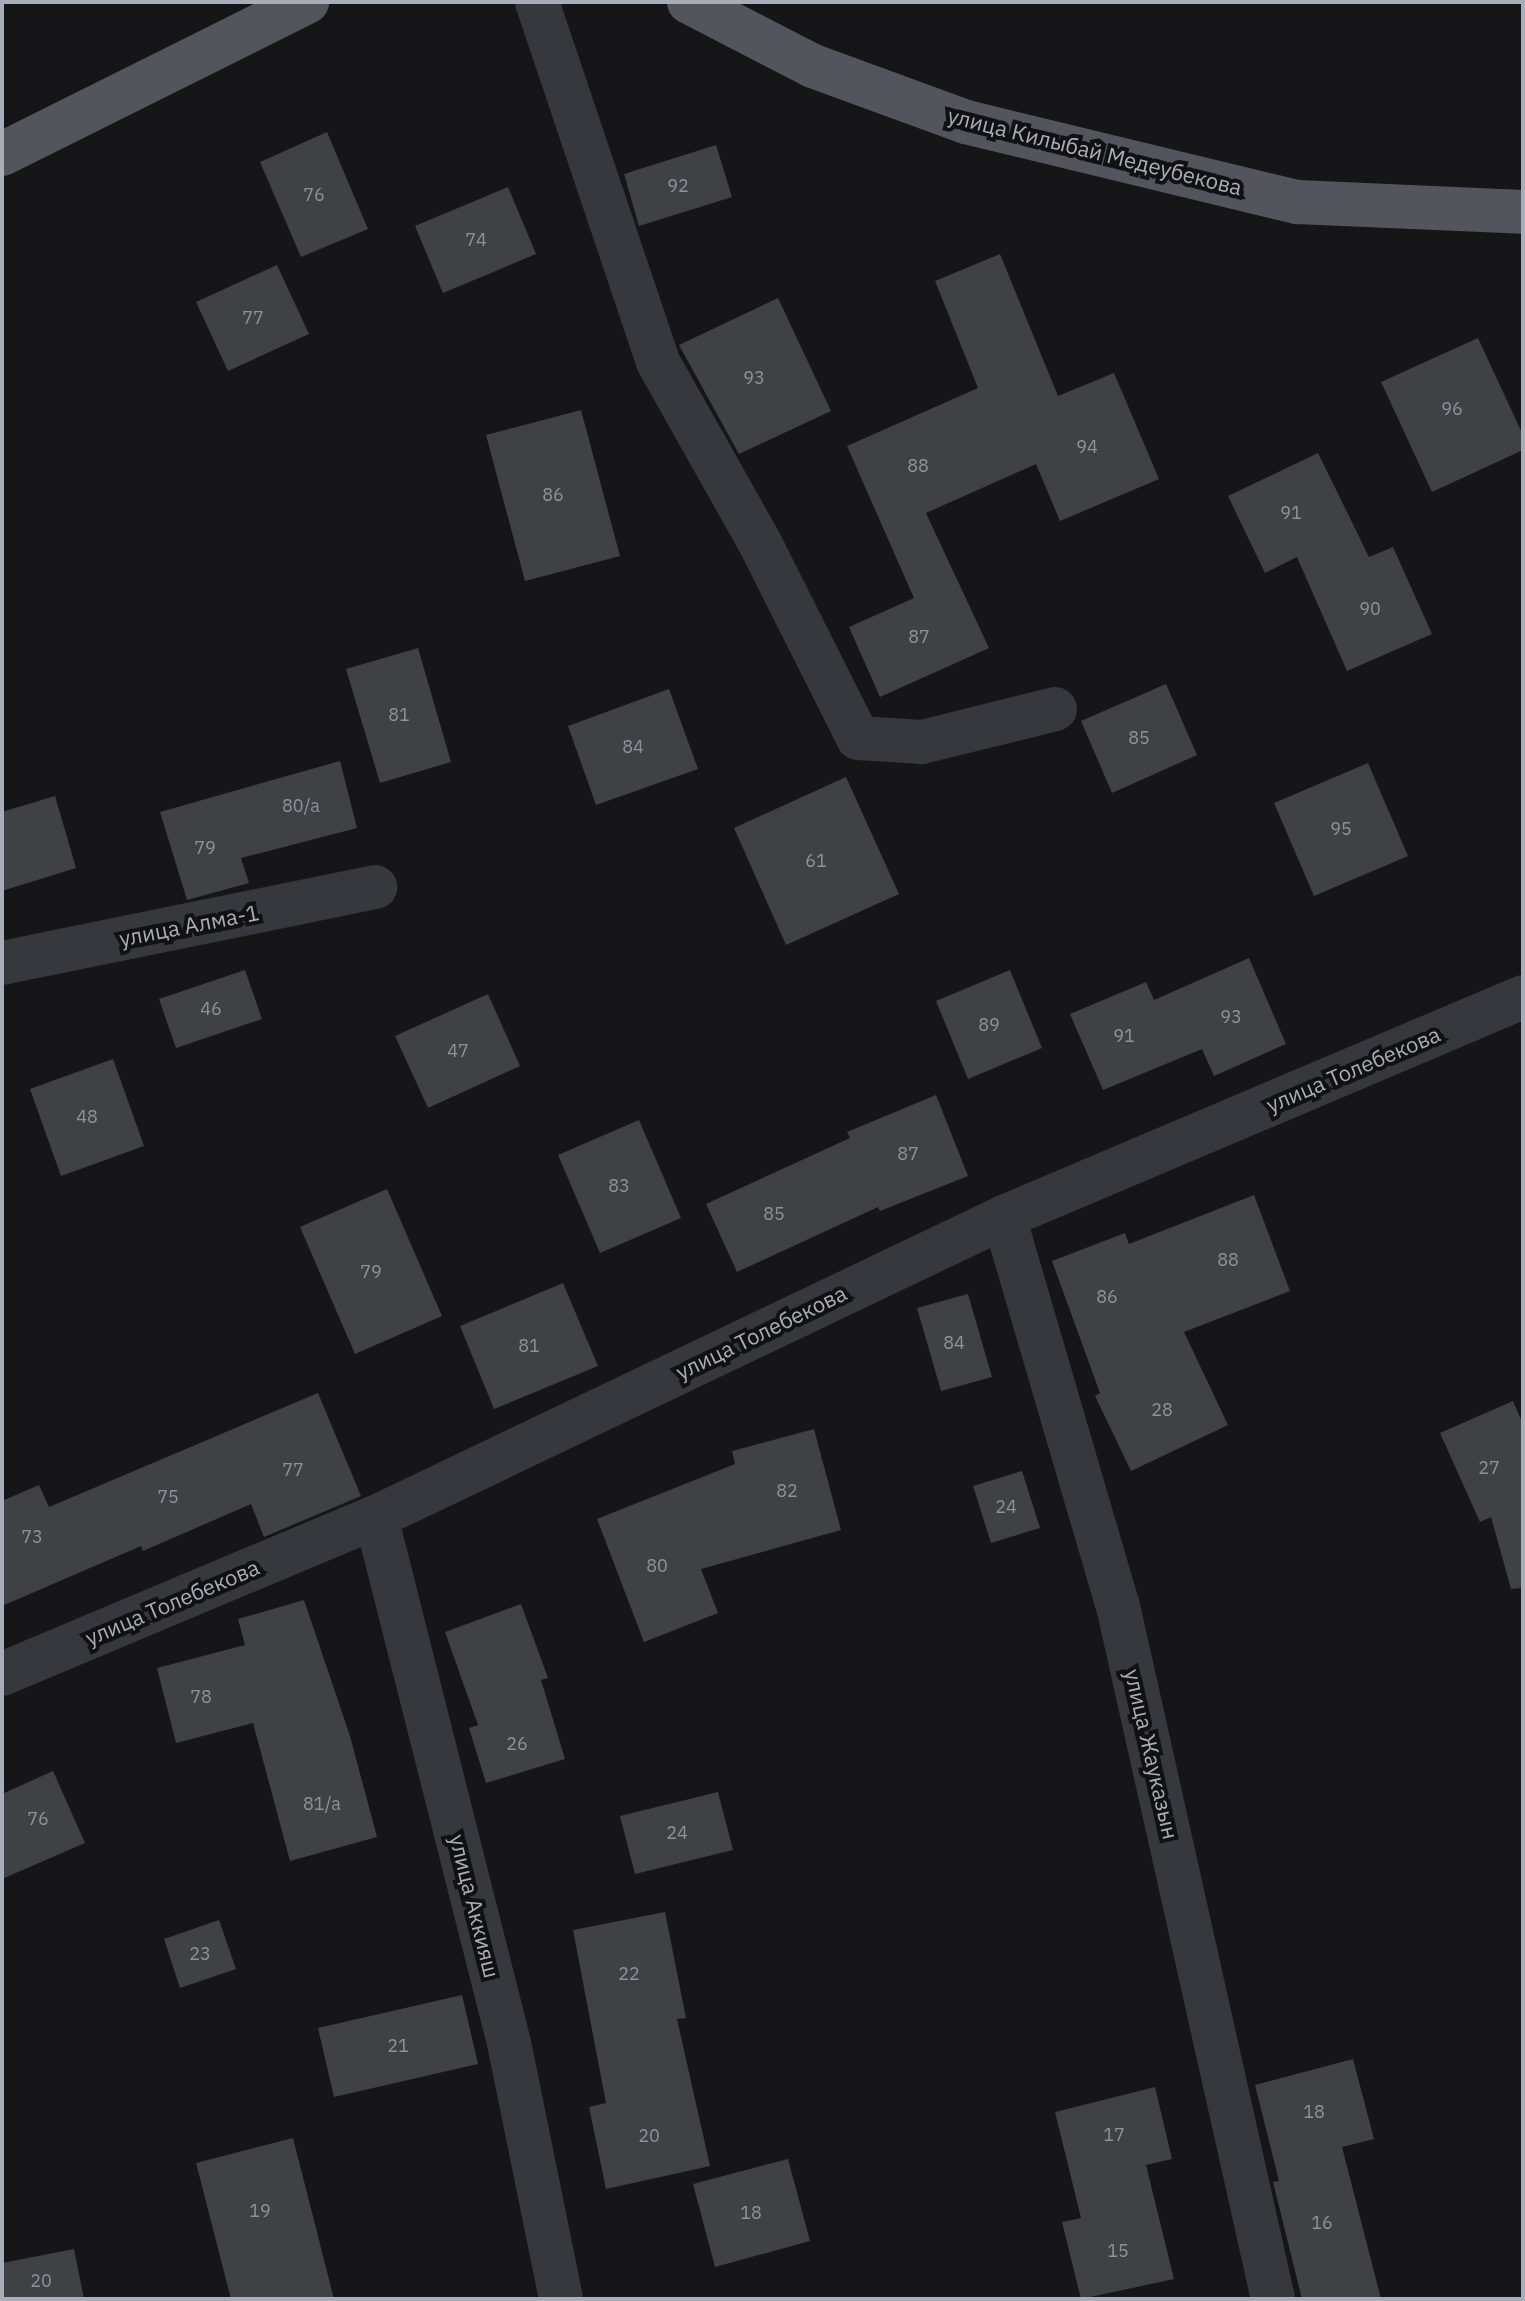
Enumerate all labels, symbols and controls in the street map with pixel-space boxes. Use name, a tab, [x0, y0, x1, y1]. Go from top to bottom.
street label: улица Килыбай Медеубекова	[945, 102, 1245, 200]
house number: 92	[667, 175, 689, 197]
house number: 76	[303, 184, 325, 206]
house number: 74	[465, 229, 487, 251]
house number: 77	[242, 307, 264, 329]
house number: 93	[743, 367, 765, 389]
house number: 96	[1441, 398, 1463, 420]
house number: 94	[1076, 436, 1098, 458]
house number: 88	[907, 455, 929, 477]
house number: 86	[542, 484, 564, 506]
house number: 91	[1280, 502, 1302, 524]
house number: 90	[1359, 598, 1381, 620]
house number: 87	[908, 626, 930, 648]
house number: 81	[388, 704, 410, 726]
house number: 85	[1128, 727, 1150, 749]
house number: 84	[622, 736, 644, 758]
house number: 80/а	[282, 795, 320, 817]
house number: 95	[1330, 818, 1352, 840]
house number: 79	[194, 837, 216, 859]
house number: 61	[805, 850, 827, 872]
street label: улица Алма-1	[117, 899, 261, 951]
house number: 46	[200, 998, 222, 1020]
house number: 93	[1220, 1006, 1242, 1028]
house number: 89	[978, 1014, 1000, 1036]
street label: улица Толебекова	[1262, 1020, 1444, 1118]
house number: 91	[1113, 1025, 1135, 1047]
house number: 47	[447, 1040, 469, 1062]
house number: 48	[76, 1106, 98, 1128]
house number: 87	[897, 1143, 919, 1165]
house number: 83	[608, 1175, 630, 1197]
house number: 85	[763, 1203, 785, 1225]
house number: 88	[1217, 1249, 1239, 1271]
house number: 79	[360, 1261, 382, 1283]
street label: улица Толебекова	[671, 1279, 851, 1385]
house number: 86	[1096, 1286, 1118, 1308]
house number: 84	[943, 1332, 965, 1354]
house number: 81	[518, 1335, 540, 1357]
house number: 28	[1151, 1399, 1173, 1421]
house number: 27	[1478, 1457, 1500, 1479]
house number: 77	[282, 1459, 304, 1481]
house number: 82	[776, 1480, 798, 1502]
house number: 75	[157, 1486, 179, 1508]
house number: 24	[995, 1496, 1017, 1518]
house number: 73	[21, 1526, 43, 1548]
street label: улица Толебекова	[81, 1553, 263, 1651]
house number: 80	[646, 1555, 668, 1577]
street label: улица Жауказын	[1120, 1666, 1184, 1842]
house number: 78	[190, 1686, 212, 1708]
house number: 26	[506, 1733, 528, 1755]
house number: 81/а	[303, 1793, 341, 1815]
house number: 76	[27, 1808, 49, 1830]
house number: 24	[666, 1822, 688, 1844]
street label: улица Аккияш	[444, 1832, 506, 1980]
house number: 23	[189, 1943, 211, 1965]
house number: 22	[618, 1963, 640, 1985]
house number: 21	[387, 2035, 409, 2057]
house number: 18	[1303, 2101, 1325, 2123]
house number: 17	[1103, 2124, 1125, 2146]
house number: 20	[638, 2125, 660, 2147]
house number: 19	[249, 2200, 271, 2222]
house number: 18	[740, 2202, 762, 2224]
house number: 16	[1311, 2212, 1333, 2234]
house number: 15	[1107, 2240, 1129, 2262]
house number: 20	[30, 2270, 52, 2292]

